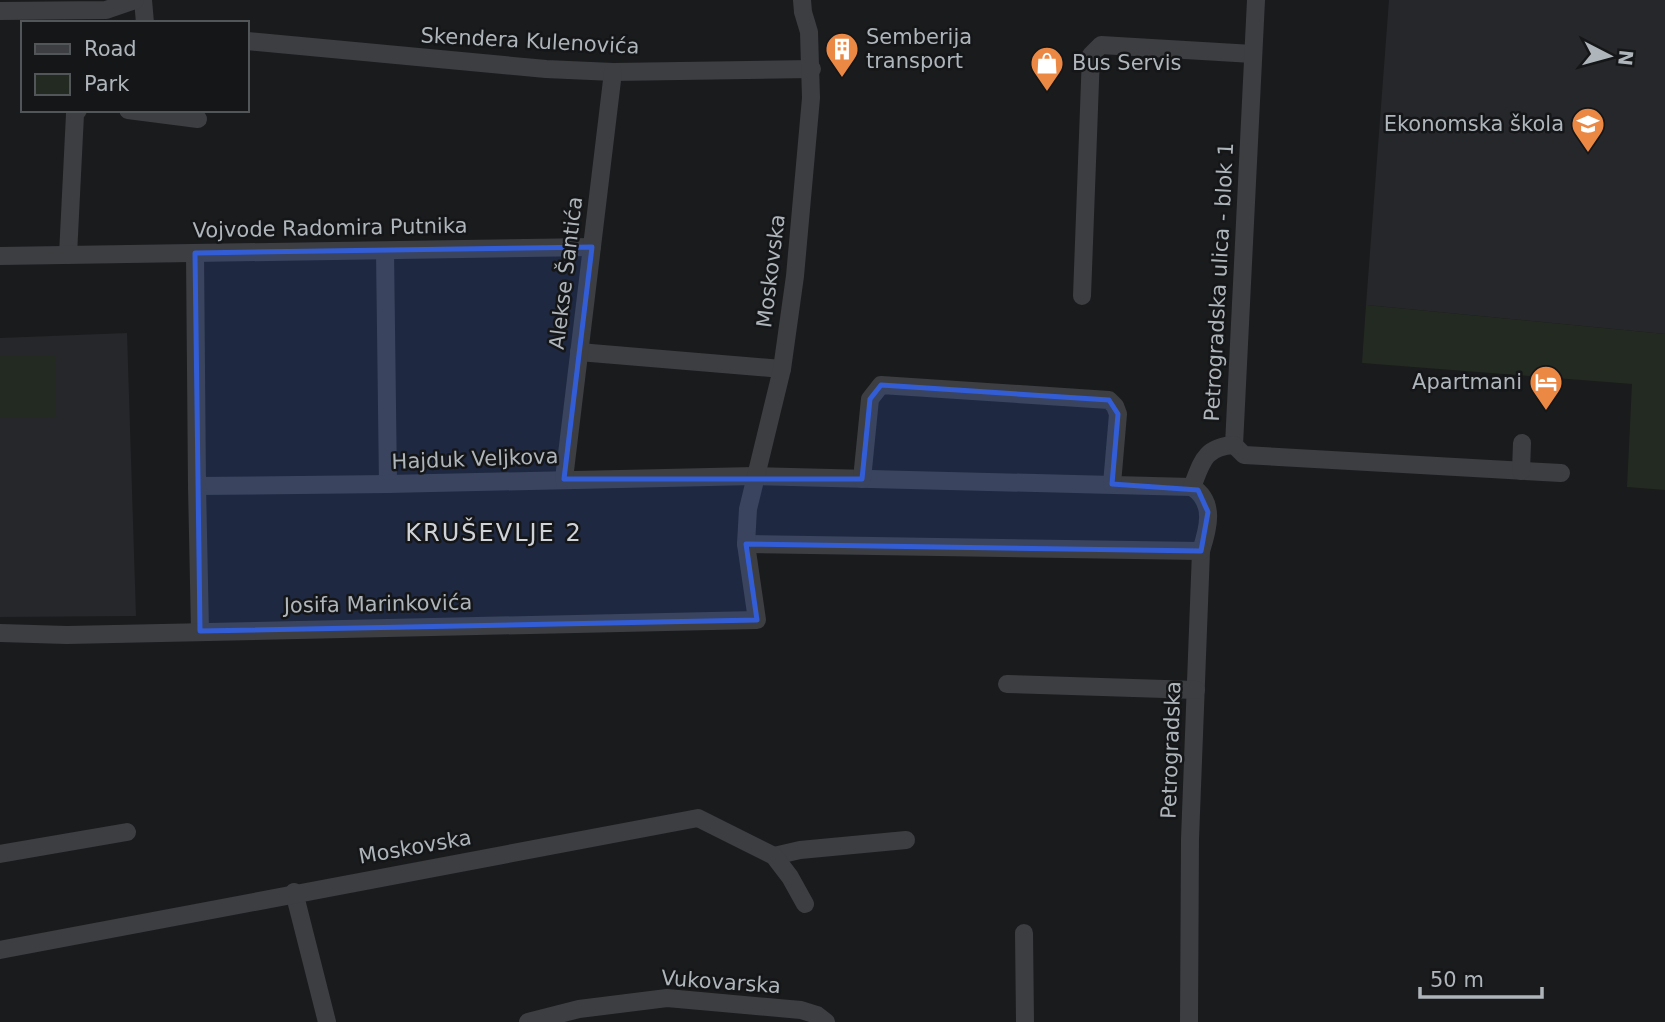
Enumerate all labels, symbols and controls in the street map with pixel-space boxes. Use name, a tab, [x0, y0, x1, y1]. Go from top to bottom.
legend	[21, 21, 248, 112]
north arrow	[1574, 21, 1644, 91]
street label: Skendera Kulenovića	[420, 23, 640, 59]
place label: Semberija transport	[866, 25, 972, 73]
building icon: Semberija transport	[823, 30, 861, 79]
text: Road	[84, 37, 137, 61]
shop icon: Bus Servis	[1028, 44, 1066, 93]
text: N	[1614, 49, 1638, 67]
place label: Bus Servis	[1072, 51, 1181, 75]
text: Park	[84, 72, 130, 96]
school or university icon: Ekonomska škola	[1569, 105, 1607, 154]
place label: Ekonomska škola	[1384, 112, 1564, 136]
street label: Petrogradska ulica - blok 1	[1200, 142, 1238, 422]
street label: Alekse Šantića	[544, 195, 587, 351]
street label: Moskovska	[752, 213, 790, 329]
street label: Vojvode Radomira Putnika	[192, 214, 468, 242]
hotel icon: Apartmani	[1527, 363, 1565, 412]
place label: Apartmani	[1412, 370, 1522, 394]
street label: Hajduk Veljkova	[391, 444, 559, 474]
district label: KRUŠEVLJE 2	[405, 517, 583, 547]
street label: Josifa Marinkovića	[282, 590, 472, 618]
street label: Petrogradska	[1157, 681, 1185, 819]
street label: Moskovska	[357, 825, 473, 869]
scale bar	[1420, 956, 1542, 1000]
street label: Vukovarska	[660, 966, 782, 998]
text: 50 m	[1430, 968, 1484, 992]

